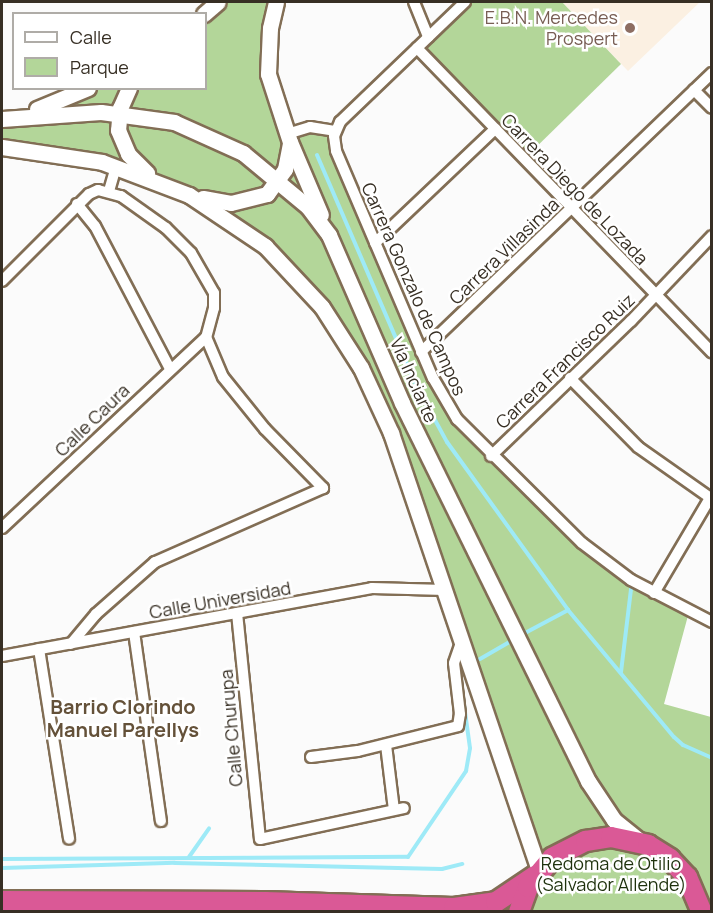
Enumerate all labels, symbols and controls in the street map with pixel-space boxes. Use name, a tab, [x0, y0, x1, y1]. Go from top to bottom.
place label: E.B.N. Mercedes Prospert	[485, 7, 618, 50]
legend	[12, 12, 207, 90]
marker: E.B.N. Mercedes Prospert	[623, 21, 637, 35]
text: Calle	[70, 25, 112, 49]
text: Parque	[70, 55, 129, 79]
street label: Carrera Diego de Lozada	[497, 109, 653, 269]
street label: Carrera Gonzalo de Campos	[357, 179, 471, 399]
street label: Carrera Villasinda	[445, 193, 563, 309]
street label: Carrera Francisco Ruiz	[491, 289, 639, 433]
street label: Vía Inciarte	[386, 334, 442, 426]
street label: Calle Caura	[50, 379, 134, 461]
street label: Calle Universidad	[148, 577, 292, 623]
street label: Calle Churupa	[215, 669, 247, 787]
district label: Barrio Clorindo Manuel Parellys	[47, 695, 199, 742]
park label: Redoma de Otilio (Salvador Allende)	[535, 853, 687, 896]

